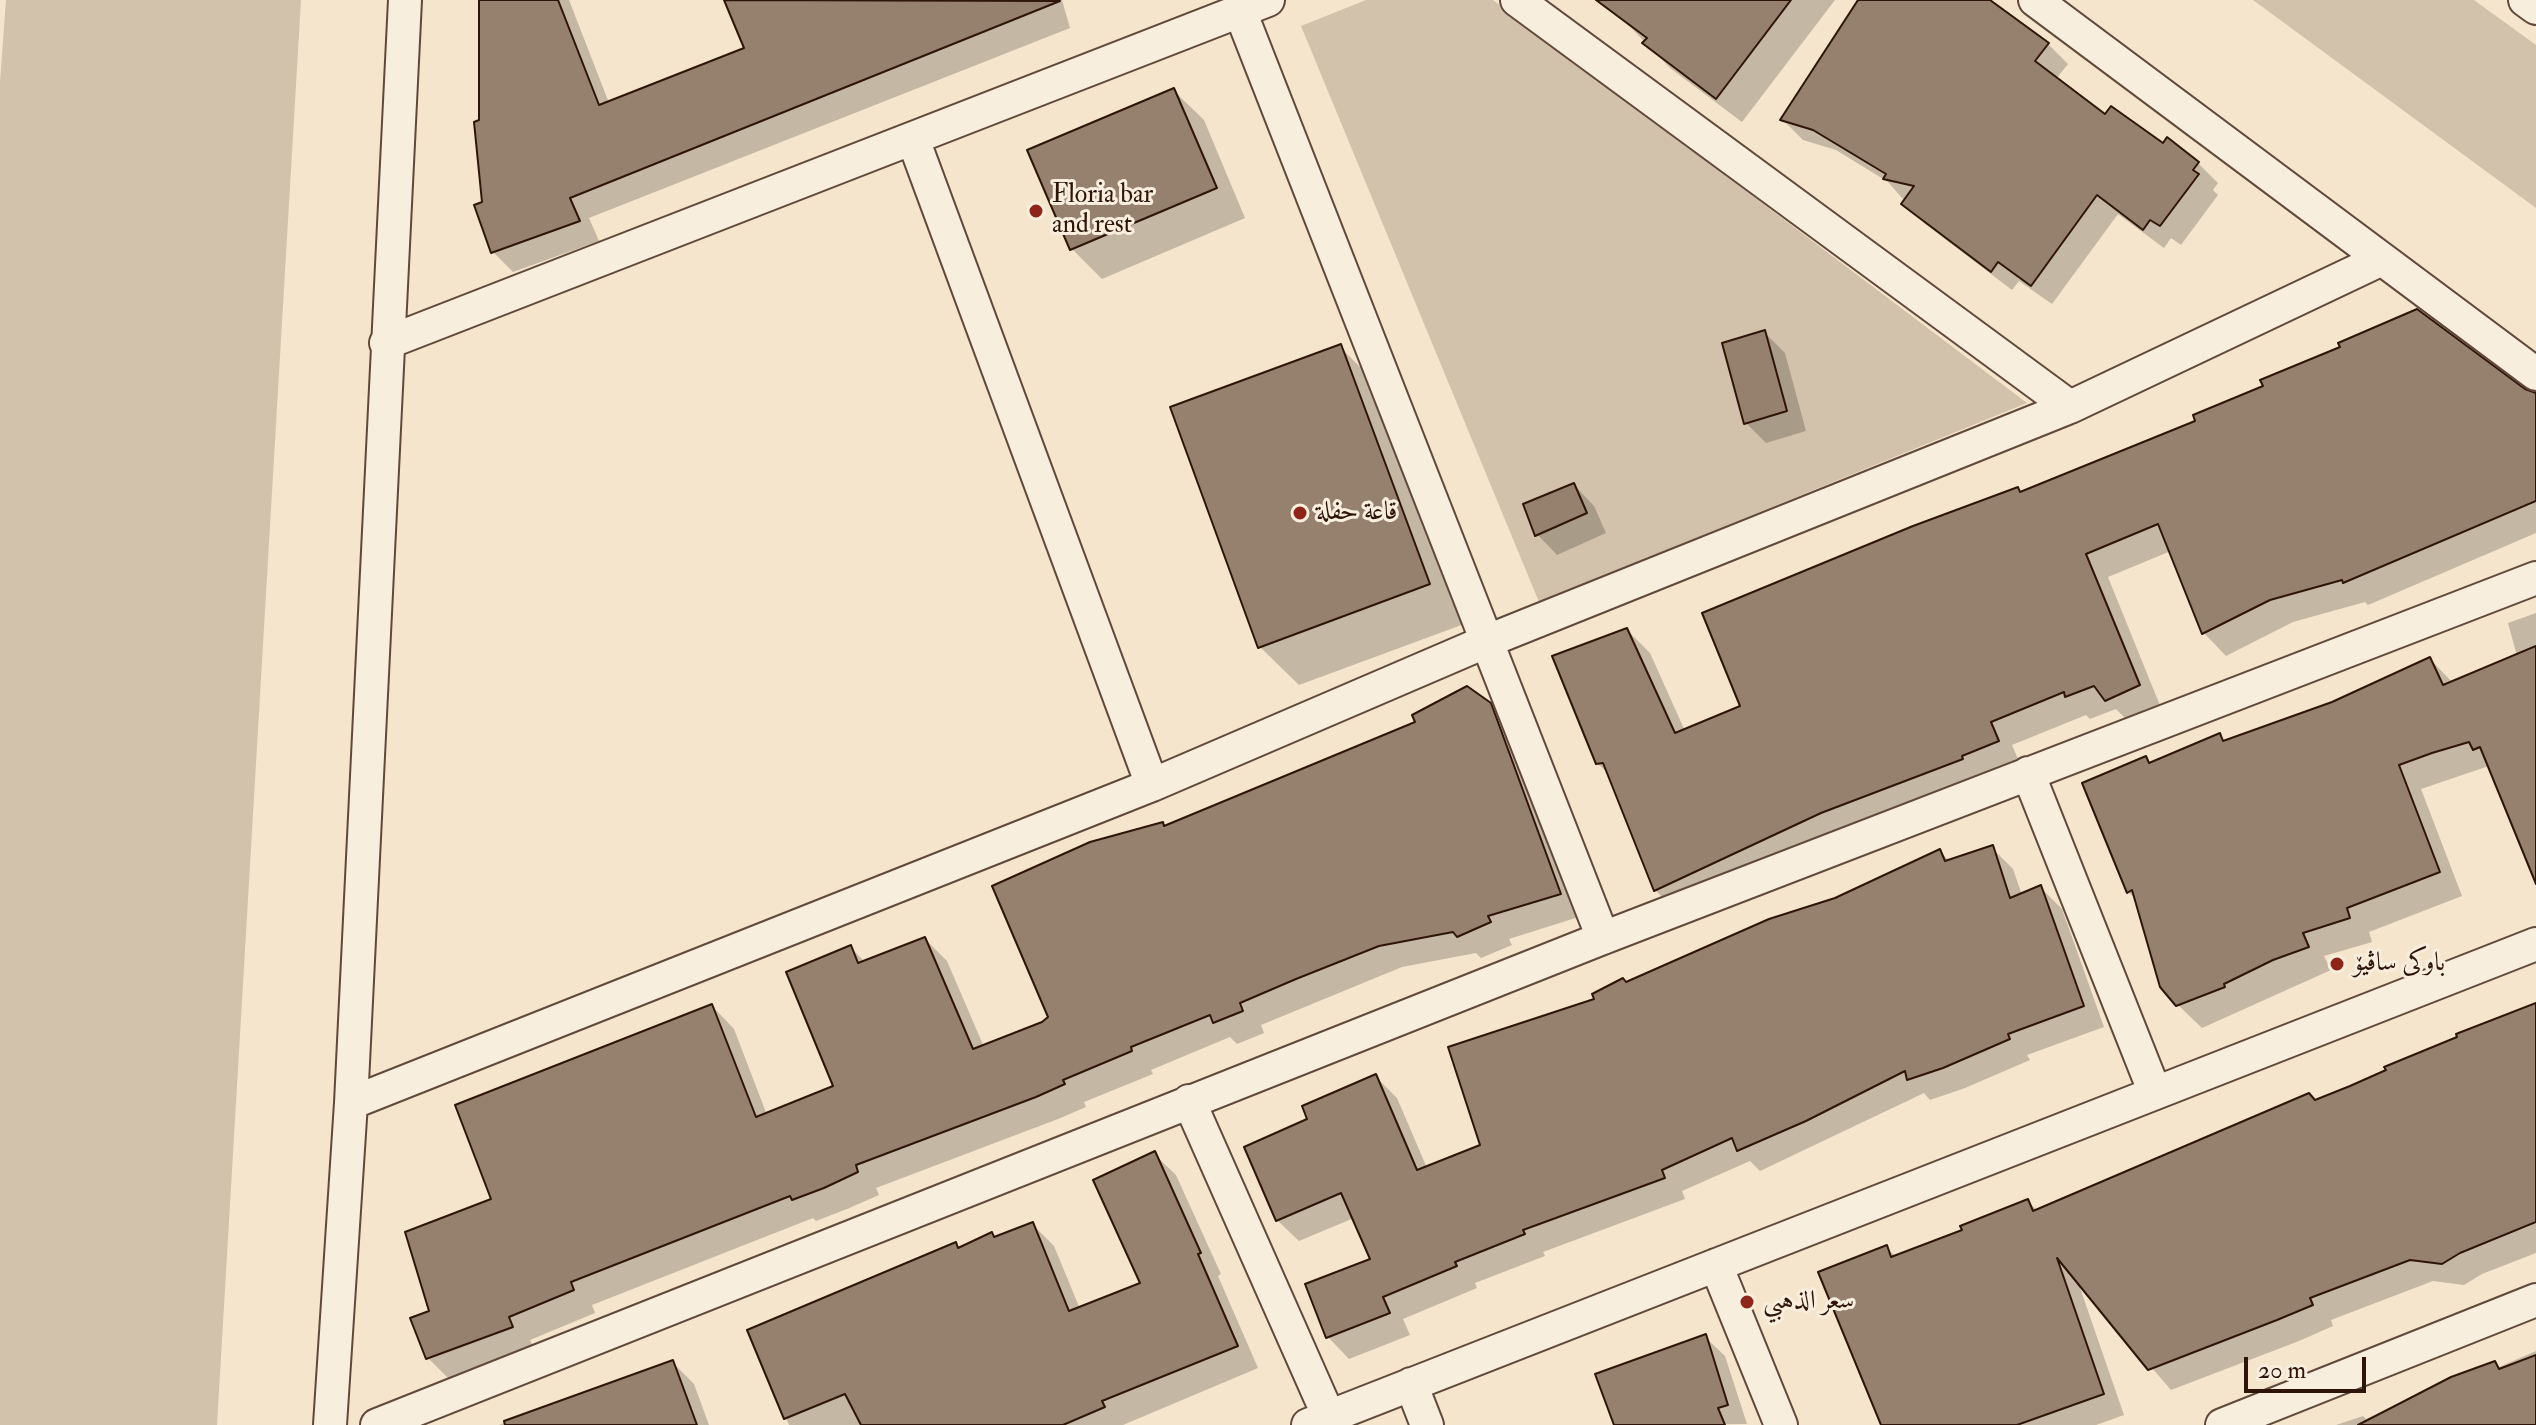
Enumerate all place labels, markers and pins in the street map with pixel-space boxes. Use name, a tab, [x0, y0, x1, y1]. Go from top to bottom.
place label: Floria bar and rest	[1052, 180, 1153, 242]
marker: Floria bar and rest	[1027, 202, 1045, 220]
place label: قاعة حفلة	[1316, 497, 1397, 529]
marker: قاعة حفلة	[1291, 504, 1309, 522]
place label: باوکی ساڤیۆ	[2353, 948, 2445, 980]
marker: باوکی ساڤیۆ	[2328, 955, 2346, 973]
place label: سعر الذهبي	[1763, 1286, 1854, 1318]
marker: سعر الذهبي	[1738, 1293, 1756, 1311]

